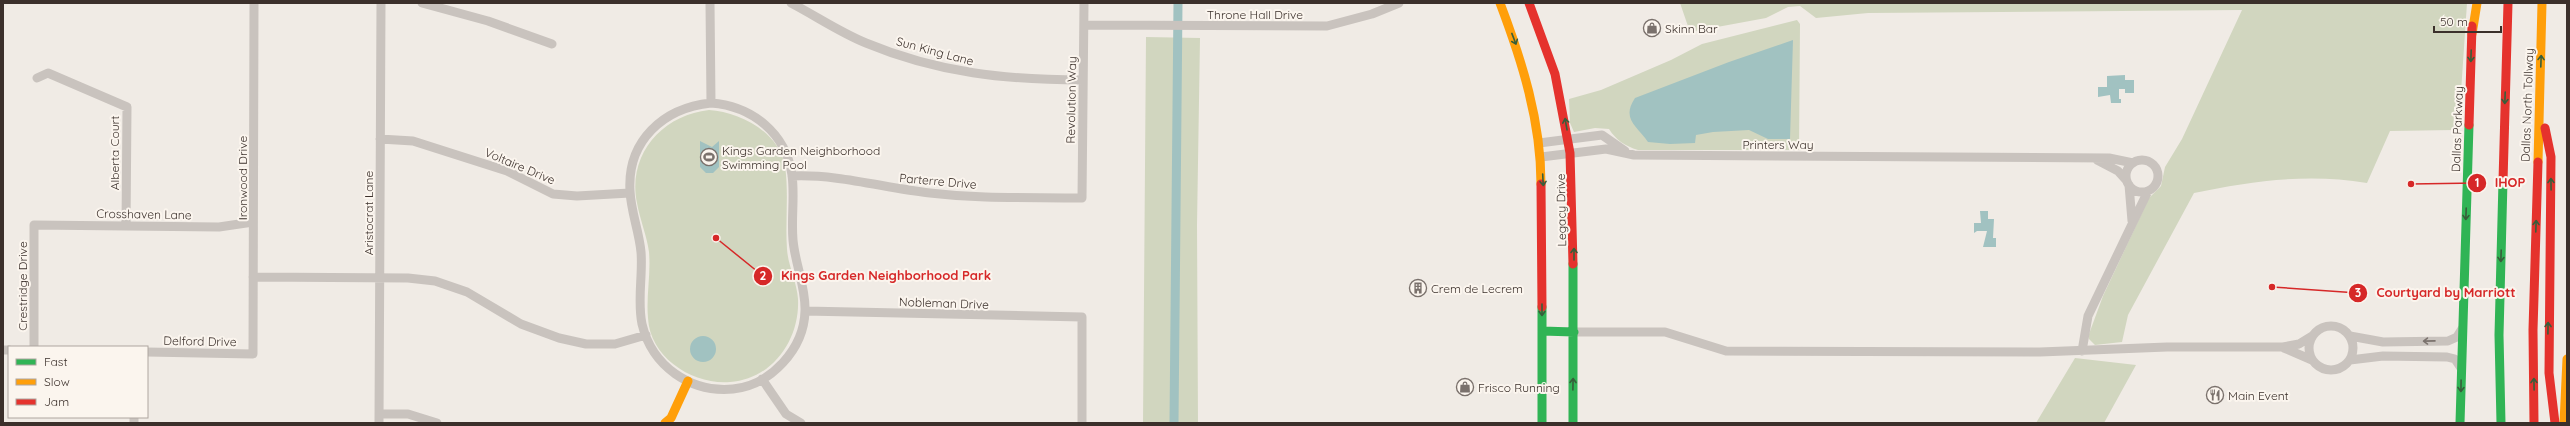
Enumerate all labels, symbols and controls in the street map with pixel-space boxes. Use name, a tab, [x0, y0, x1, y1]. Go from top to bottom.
street label: Throne Hall Drive	[1207, 7, 1303, 22]
scale bar	[2434, 8, 2501, 34]
text: 50 m	[2440, 14, 2468, 29]
shop icon: Skinn Bar	[1642, 18, 1662, 38]
place label: Skinn Bar	[1665, 21, 1718, 36]
street label: Sun King Lane	[895, 33, 976, 69]
one-way arrow	[1511, 33, 1519, 45]
street label: Dallas North Tollway	[2518, 48, 2536, 162]
one-way arrow	[2467, 49, 2475, 62]
one-way arrow	[2537, 55, 2544, 68]
street label: Revolution Way	[1063, 56, 1079, 144]
street label: Dallas Parkway	[2448, 86, 2466, 172]
one-way arrow	[2501, 91, 2509, 104]
street label: Alberta Court	[107, 116, 122, 190]
one-way arrow	[1562, 118, 1570, 131]
street label: Ironwood Drive	[235, 136, 250, 220]
street label: Printers Way	[1742, 137, 1814, 152]
place label: Kings Garden Neighborhood Swimming Pool	[722, 143, 880, 172]
street label: Voltaire Drive	[483, 144, 558, 188]
sports icon: Kings Garden Neighborhood Swimming Pool	[699, 147, 719, 167]
street label: Parterre Drive	[899, 170, 978, 192]
callout: IHOP	[2467, 170, 2534, 195]
street label: Aristocrat Lane	[361, 171, 376, 255]
one-way arrow	[1539, 173, 1546, 186]
street label: Legacy Drive	[1553, 173, 1569, 247]
text: IHOP	[2495, 174, 2525, 190]
text: 1	[2475, 175, 2479, 190]
one-way arrow	[2548, 178, 2555, 191]
street label: Crosshaven Lane	[96, 206, 192, 222]
one-way arrow	[2462, 207, 2470, 220]
one-way arrow	[2532, 220, 2540, 233]
street label: Crestridge Drive	[15, 241, 30, 331]
one-way arrow	[1570, 248, 1578, 261]
one-way arrow	[2497, 249, 2505, 262]
callout: Kings Garden Neighborhood Park	[753, 263, 999, 288]
text: Kings Garden Neighborhood Park	[781, 267, 991, 283]
text: 2	[760, 268, 767, 283]
building icon: Crem de Lecrem	[1408, 278, 1428, 298]
callout: Courtyard by Marriott	[2348, 280, 2523, 305]
place label: Crem de Lecrem	[1431, 281, 1523, 296]
text: Courtyard by Marriott	[2376, 284, 2516, 300]
text: 3	[2355, 285, 2361, 300]
street label: Nobleman Drive	[899, 294, 989, 312]
one-way arrow	[1538, 303, 1546, 316]
one-way arrow	[2545, 322, 2552, 335]
street label: Delford Drive	[163, 333, 237, 349]
one-way arrow	[2423, 337, 2436, 345]
legend	[8, 346, 148, 418]
text: Fast	[44, 354, 68, 369]
text: Slow	[44, 374, 70, 389]
shop icon: Frisco Running	[1455, 377, 1475, 397]
one-way arrow	[1570, 378, 1577, 391]
one-way arrow	[2530, 378, 2538, 391]
one-way arrow	[2457, 379, 2465, 392]
place label: Frisco Running	[1478, 380, 1560, 395]
restaurant icon: Main Event	[2205, 385, 2225, 405]
place label: Main Event	[2228, 388, 2289, 403]
text: Jam	[44, 394, 69, 409]

